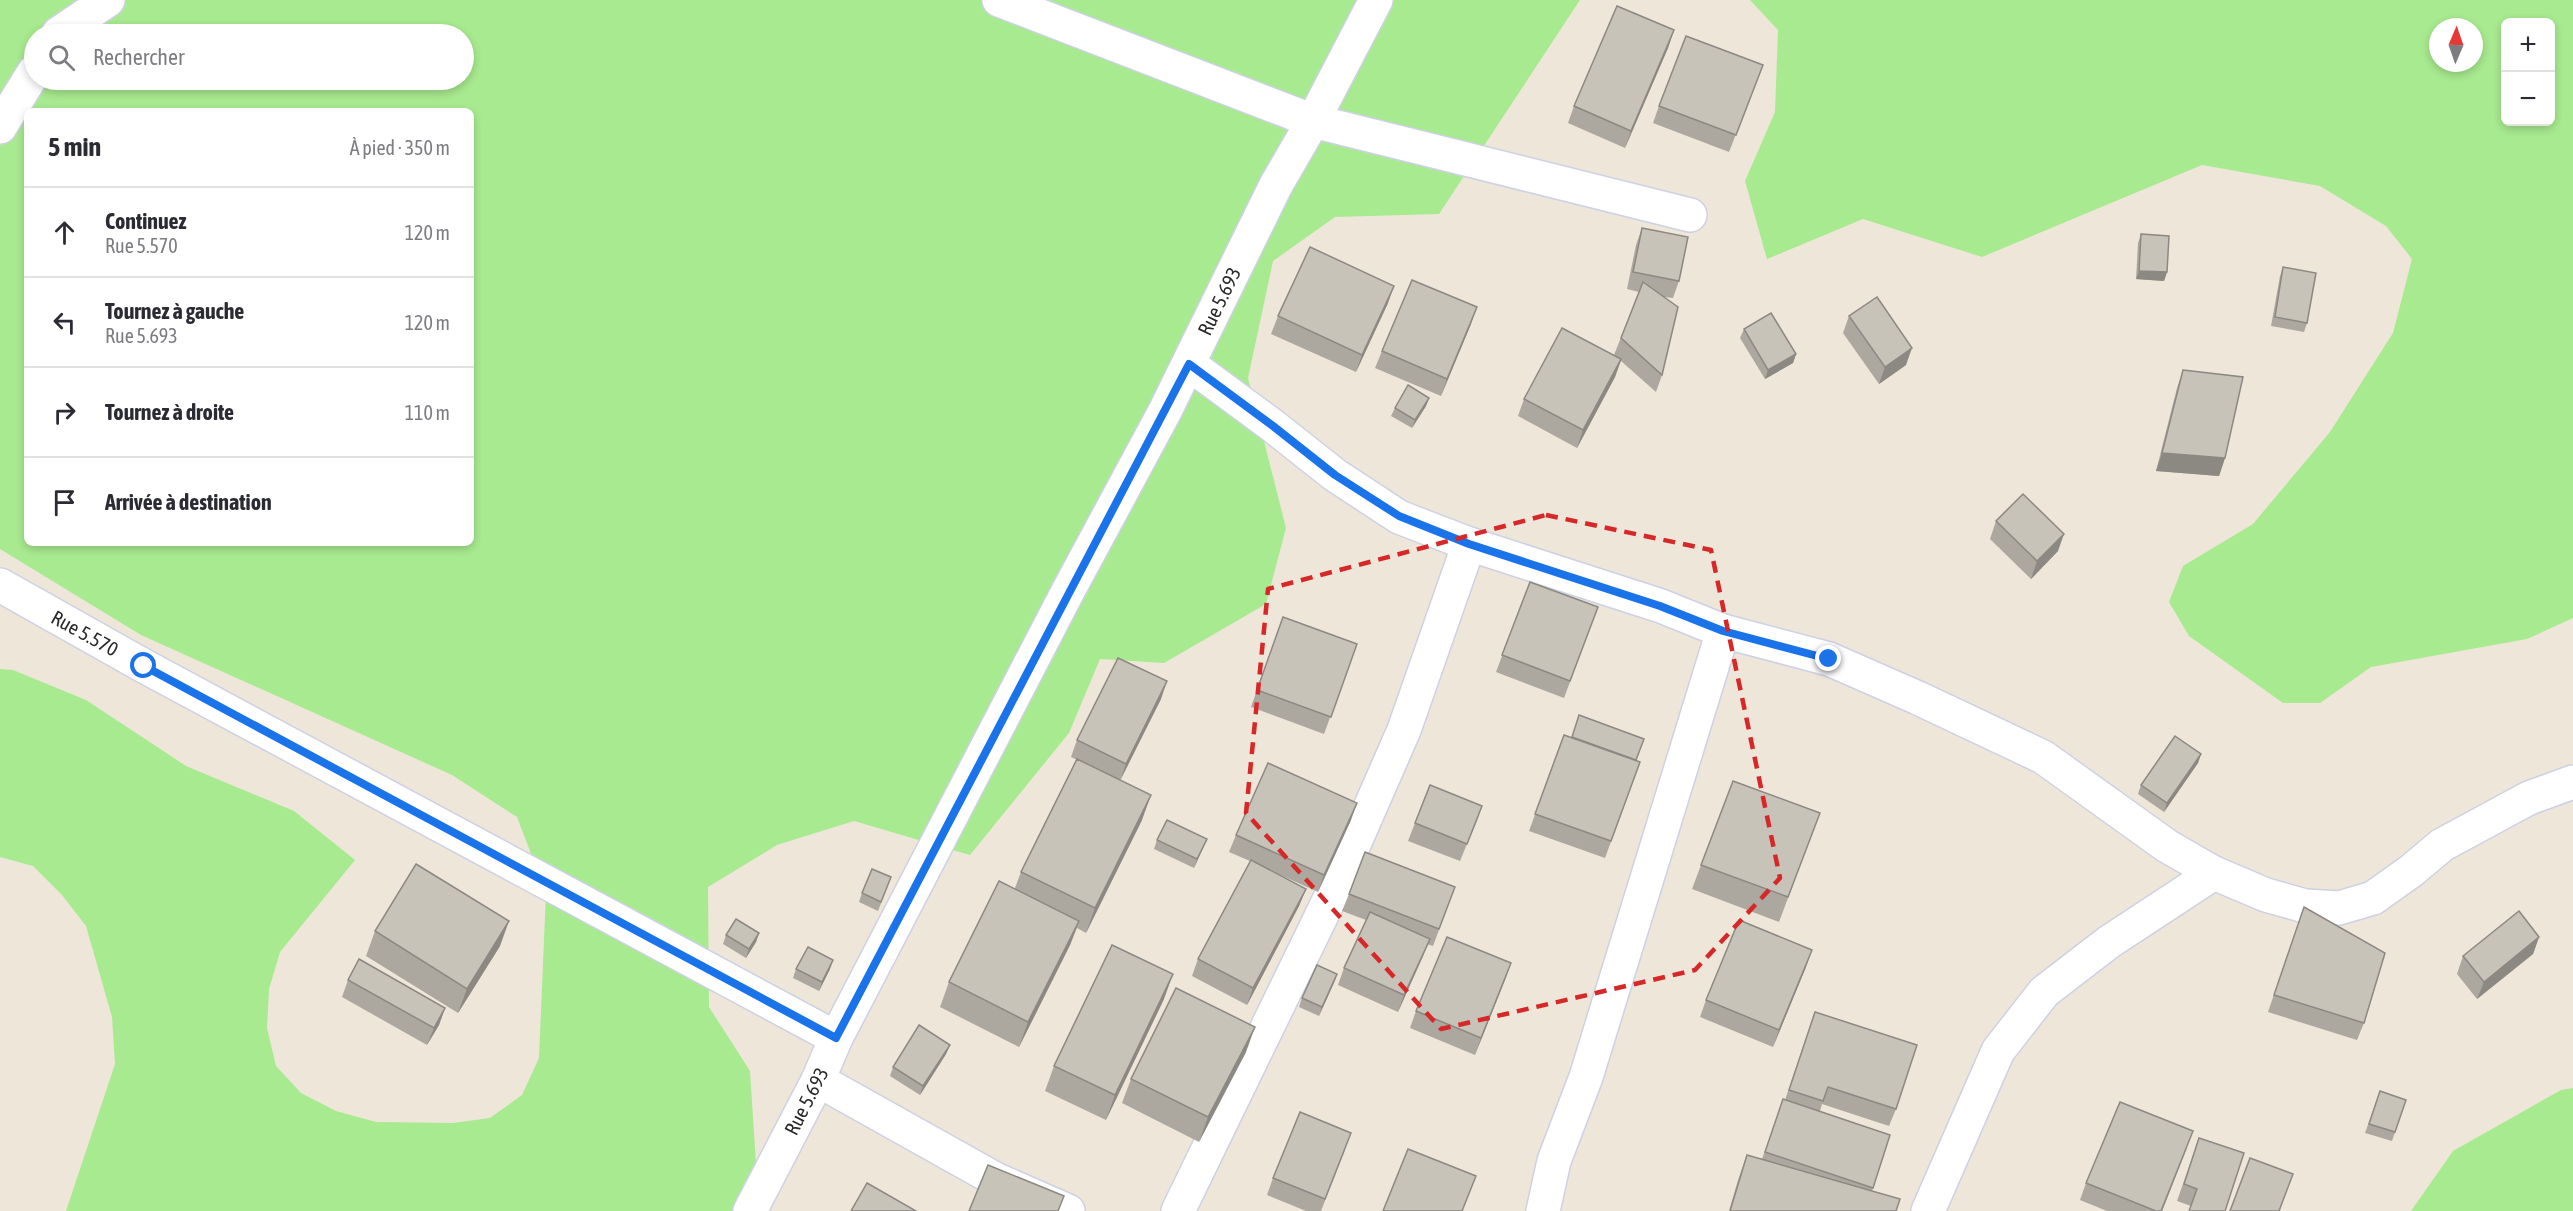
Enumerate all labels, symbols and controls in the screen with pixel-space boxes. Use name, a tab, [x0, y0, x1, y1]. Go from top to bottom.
north arrow	[2429, 18, 2483, 72]
map controls	[2501, 18, 2555, 126]
button: +	[2501, 18, 2555, 72]
search box	[24, 24, 474, 90]
icon: search	[45, 41, 78, 74]
text: Rechercher	[93, 44, 184, 70]
button: −	[2501, 72, 2555, 126]
text: 5 min	[48, 132, 101, 162]
text: À pied · 350 m	[350, 136, 450, 159]
text: Continuez	[105, 208, 187, 234]
icon: ahead	[48, 216, 81, 249]
text: 120 m	[405, 221, 450, 244]
text: Rue 5.570	[105, 234, 178, 257]
street label: Rue 5.693	[1193, 263, 1245, 339]
text: Tournez à gauche	[105, 298, 244, 324]
icon: left	[48, 306, 81, 339]
text: 120 m	[405, 311, 450, 334]
text: Rue 5.693	[105, 324, 178, 347]
icon: right	[48, 396, 81, 429]
text: Tournez à droite	[105, 399, 234, 425]
text: 110 m	[405, 401, 450, 424]
icon: arrive	[48, 486, 81, 519]
text: Arrivée à destination	[105, 489, 272, 515]
street label: Rue 5.570	[48, 605, 122, 661]
route end	[1815, 645, 1841, 671]
route start	[130, 652, 156, 678]
street label: Rue 5.693	[779, 1063, 833, 1139]

